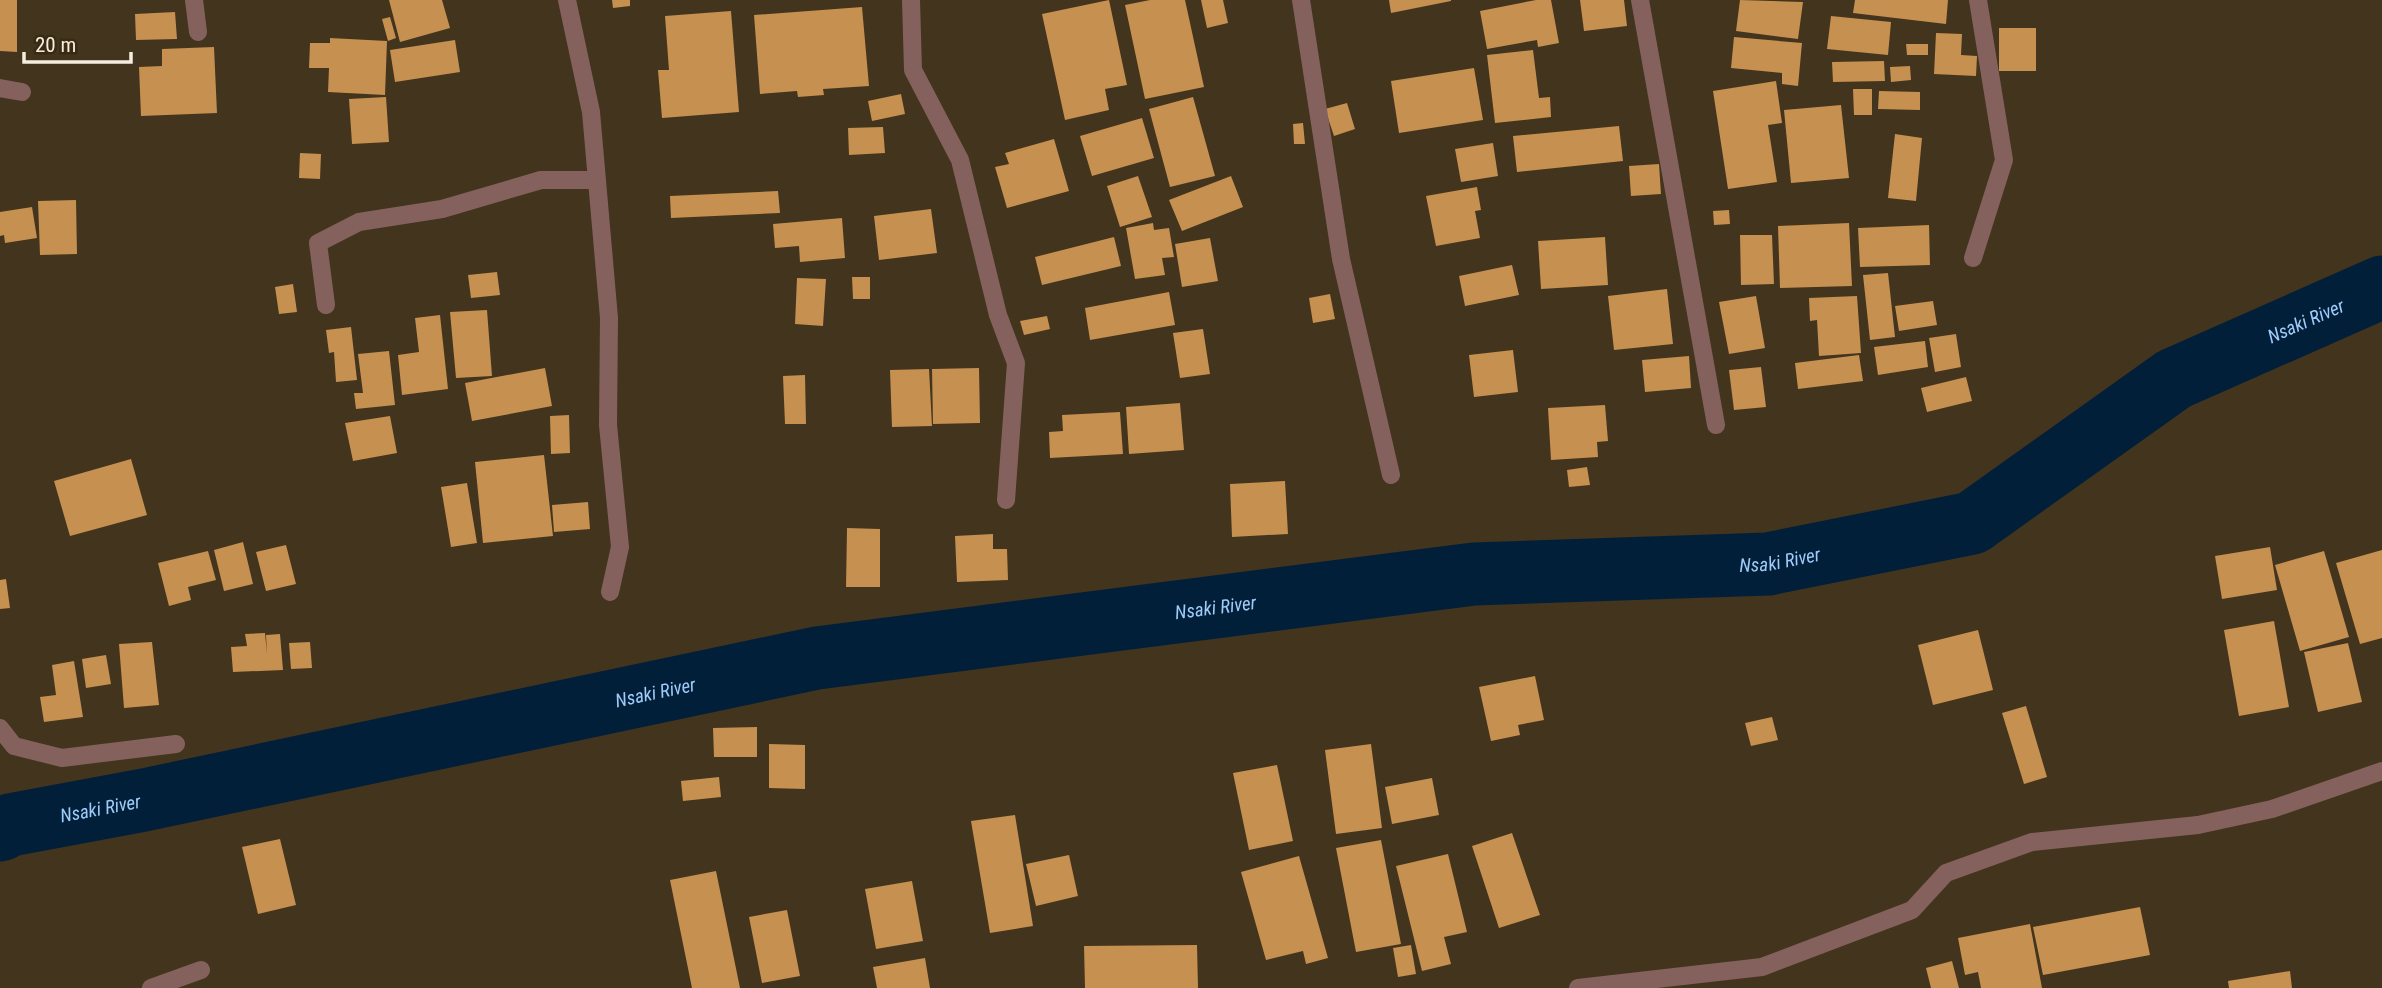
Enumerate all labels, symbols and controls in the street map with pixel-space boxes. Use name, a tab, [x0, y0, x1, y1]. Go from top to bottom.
scale bar	[24, 21, 131, 65]
text: 20 m	[35, 33, 76, 57]
water label: Nsaki River	[2264, 294, 2348, 348]
water label: Nsaki River	[1739, 542, 1823, 576]
water label: Nsaki River	[1174, 590, 1258, 624]
water label: Nsaki River	[613, 672, 698, 712]
water label: Nsaki River	[58, 789, 143, 827]

